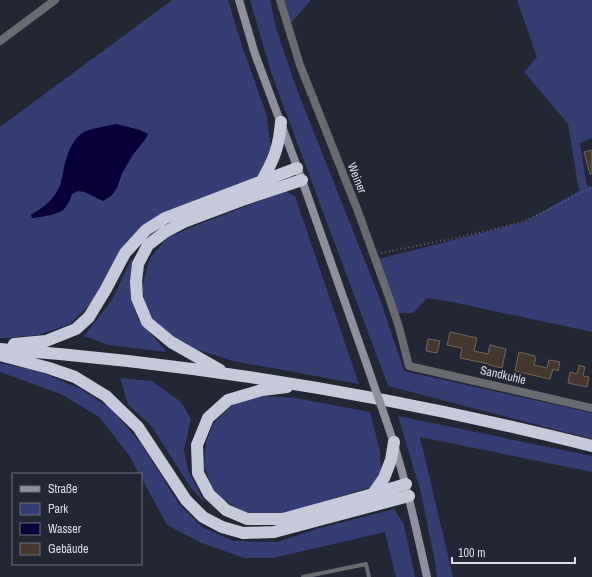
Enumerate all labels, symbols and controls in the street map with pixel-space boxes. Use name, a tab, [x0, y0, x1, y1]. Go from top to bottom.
street label: Weiner	[344, 160, 371, 196]
street label: Sandkuhle	[479, 362, 527, 388]
legend	[12, 473, 142, 565]
text: Straße	[48, 481, 78, 497]
text: Park	[48, 501, 68, 517]
text: Wasser	[48, 521, 82, 537]
scale bar	[452, 539, 575, 565]
text: Gebäude	[48, 541, 89, 557]
text: 100 m	[458, 545, 485, 561]

